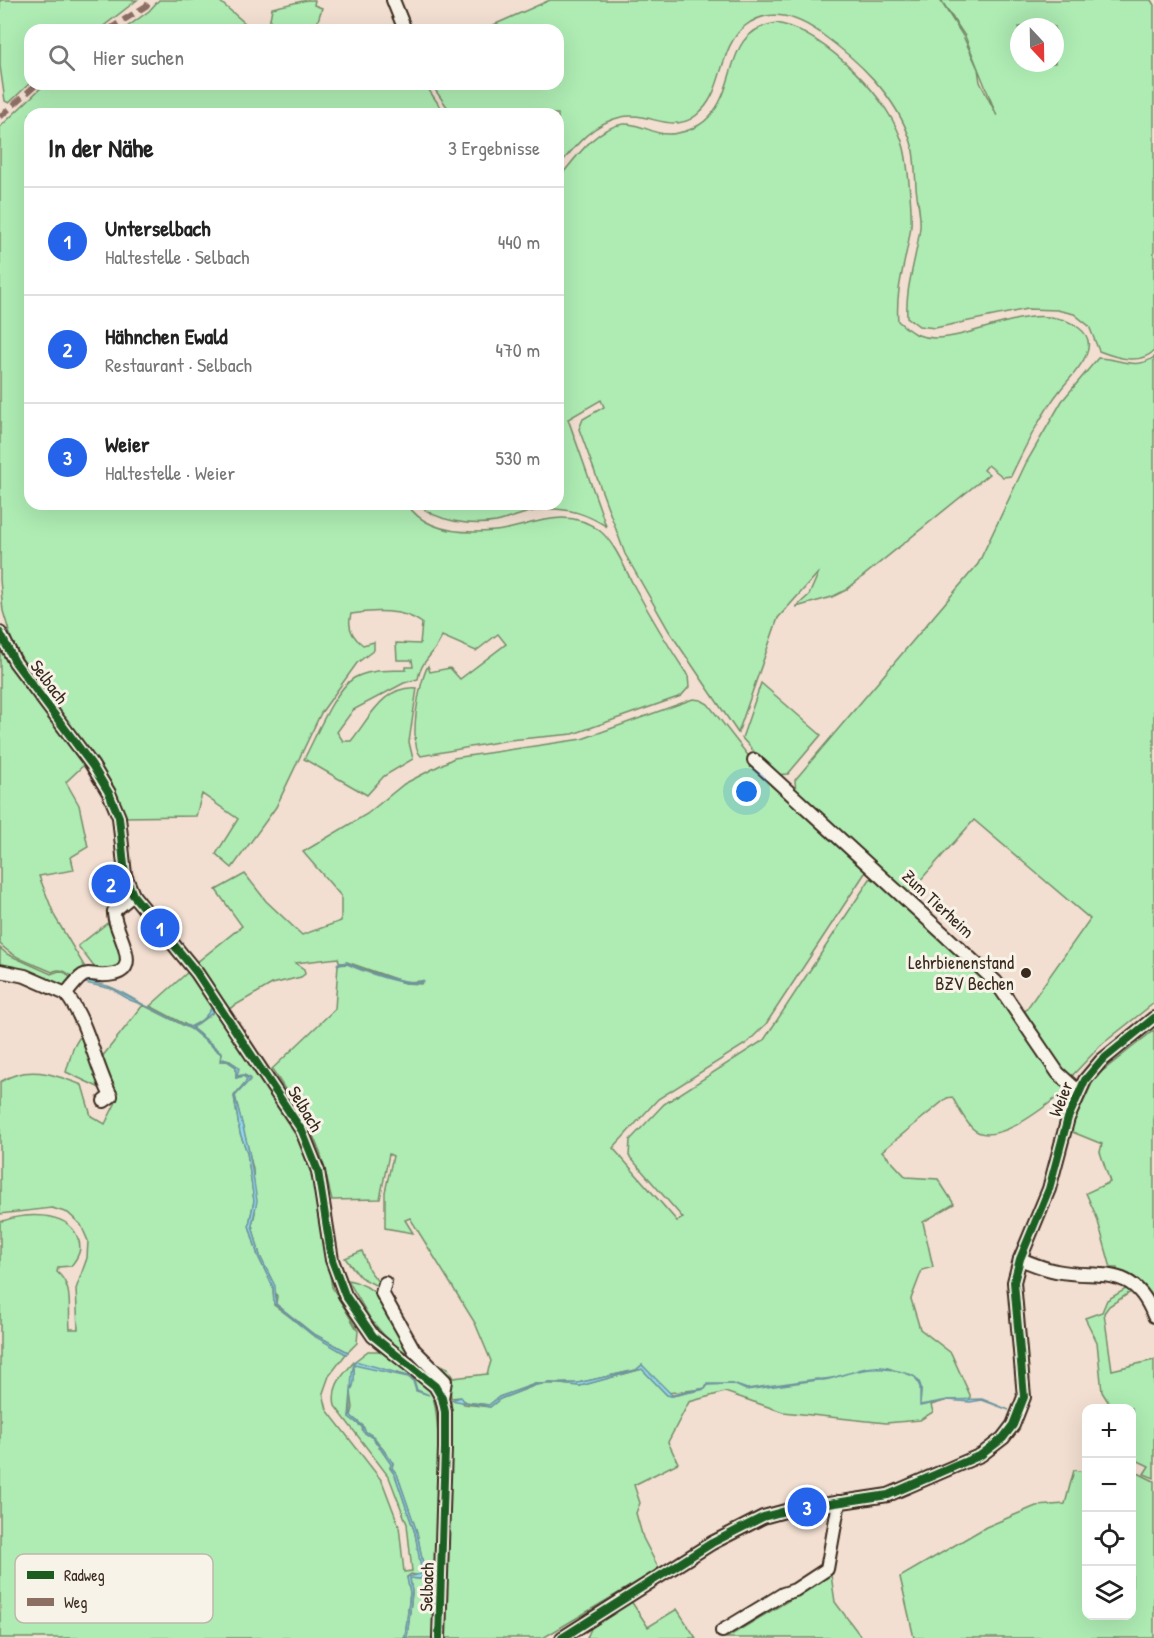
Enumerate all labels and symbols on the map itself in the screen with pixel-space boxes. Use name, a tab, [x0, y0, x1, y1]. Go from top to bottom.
north arrow	[1010, 18, 1064, 72]
street label: Selbach	[25, 655, 74, 709]
your location	[732, 777, 761, 806]
pin: 2	[92, 862, 130, 906]
street label: Zum Tierheim	[897, 864, 980, 944]
pin: 1	[140, 906, 180, 950]
place label: Lehrbienenstand BZV Bechen	[908, 950, 1014, 996]
marker: Lehrbienenstand BZV Bechen	[1019, 966, 1033, 980]
street label: Weier	[1042, 1077, 1079, 1120]
street label: Selbach	[282, 1081, 329, 1137]
pin: 3	[788, 1484, 826, 1530]
legend	[15, 1554, 213, 1623]
street label: Selbach	[413, 1562, 440, 1612]
text: Radweg	[64, 1564, 105, 1586]
text: Weg	[64, 1591, 87, 1613]

